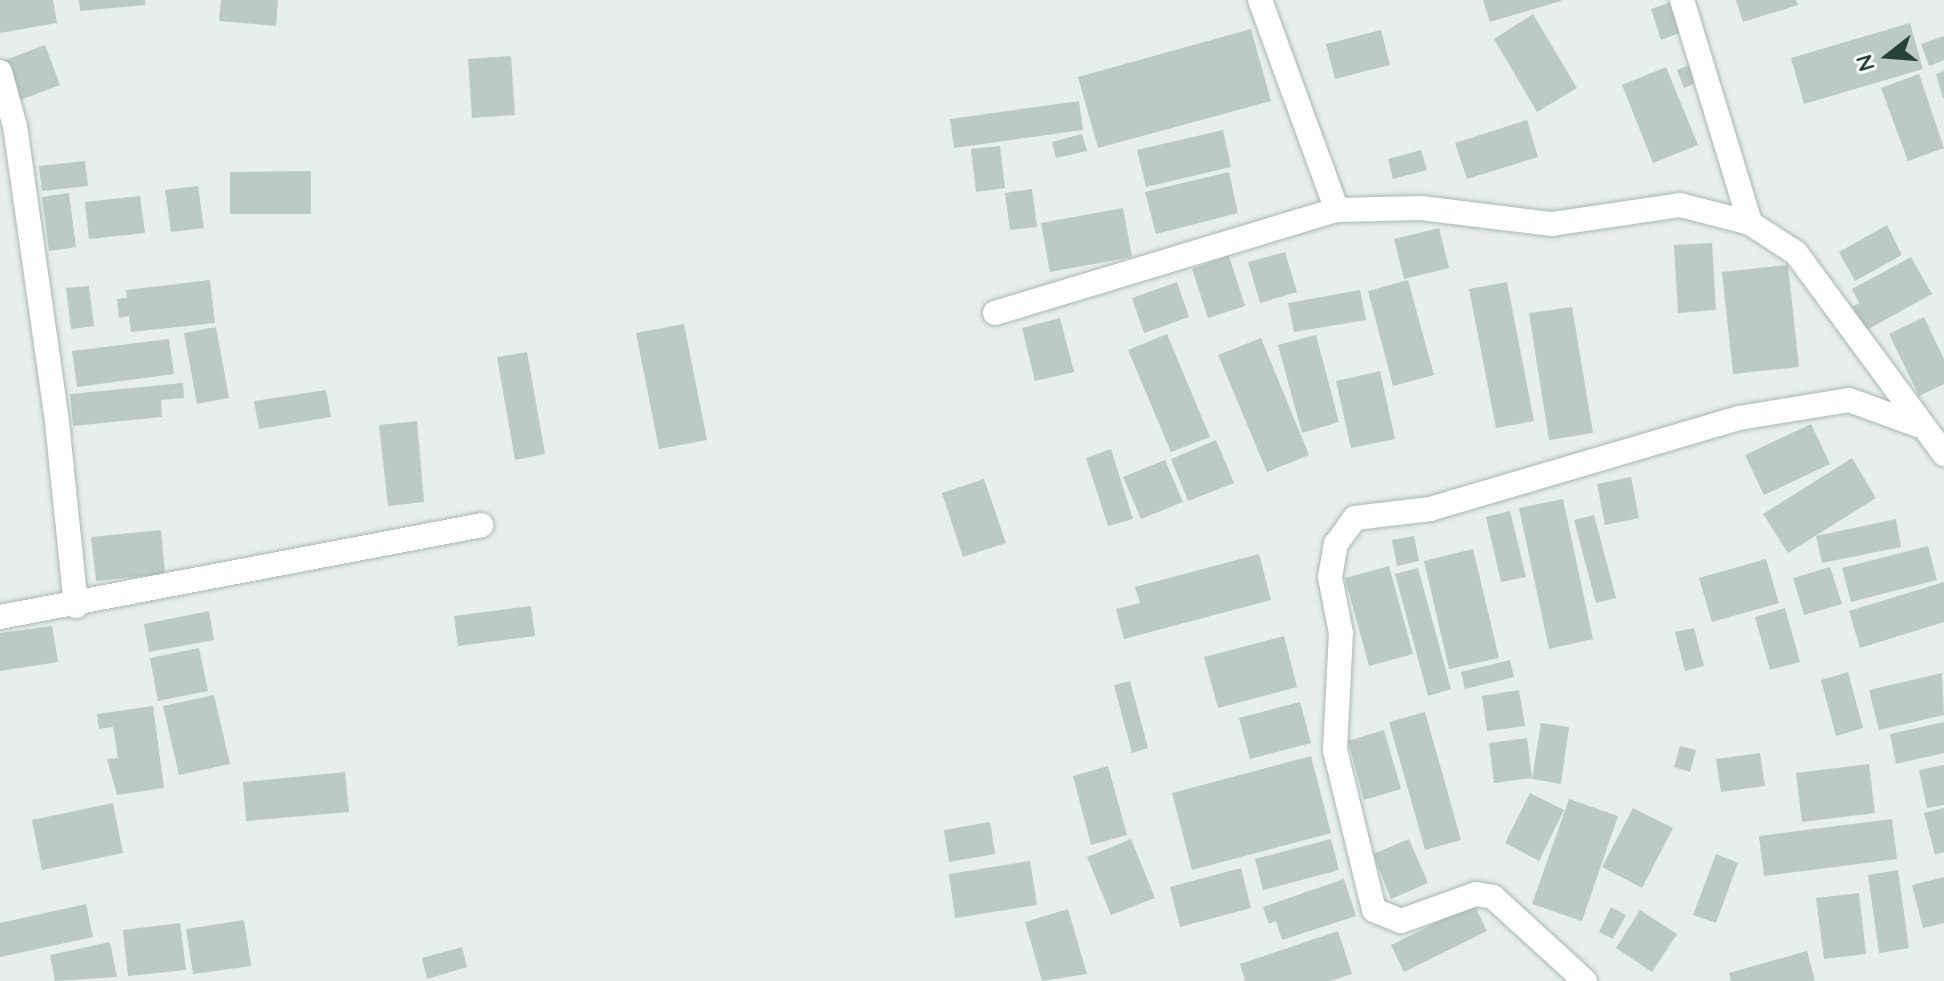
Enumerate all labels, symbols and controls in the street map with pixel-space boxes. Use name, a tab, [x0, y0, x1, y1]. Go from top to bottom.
north arrow	[1848, 16, 1928, 96]
text: N	[1849, 51, 1881, 75]

